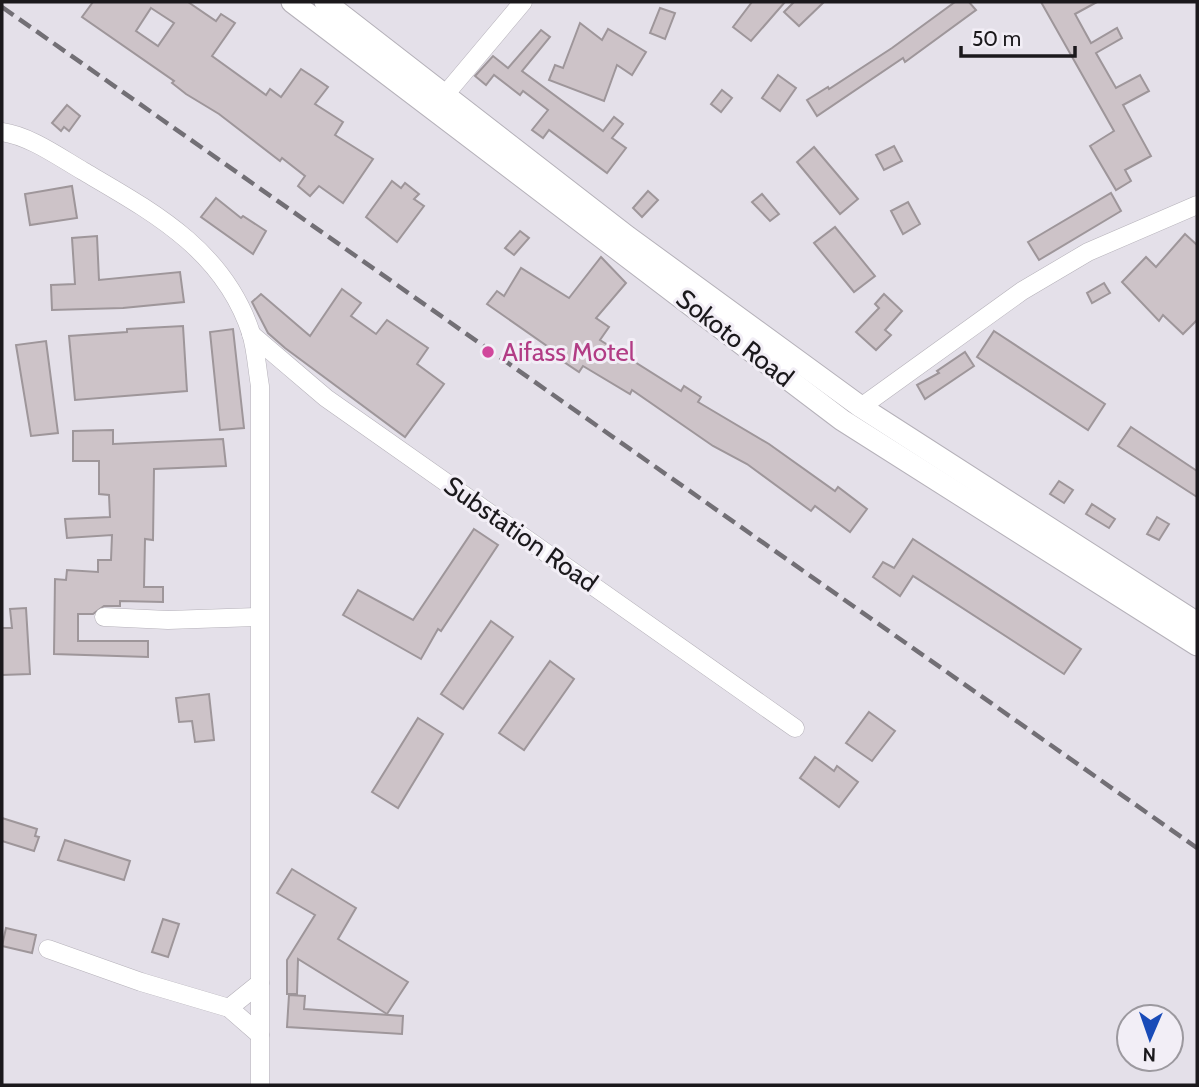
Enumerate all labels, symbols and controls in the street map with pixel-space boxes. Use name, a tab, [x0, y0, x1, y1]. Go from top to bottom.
scale bar	[961, 14, 1075, 58]
text: 50 m	[972, 26, 1021, 51]
street label: Sokoto Road	[670, 282, 800, 394]
place label: Aifass Motel	[502, 336, 635, 368]
marker: Aifass Motel	[480, 344, 496, 360]
street label: Substation Road	[438, 469, 604, 599]
north arrow	[1115, 1003, 1185, 1073]
text: N	[1142, 1043, 1157, 1066]

